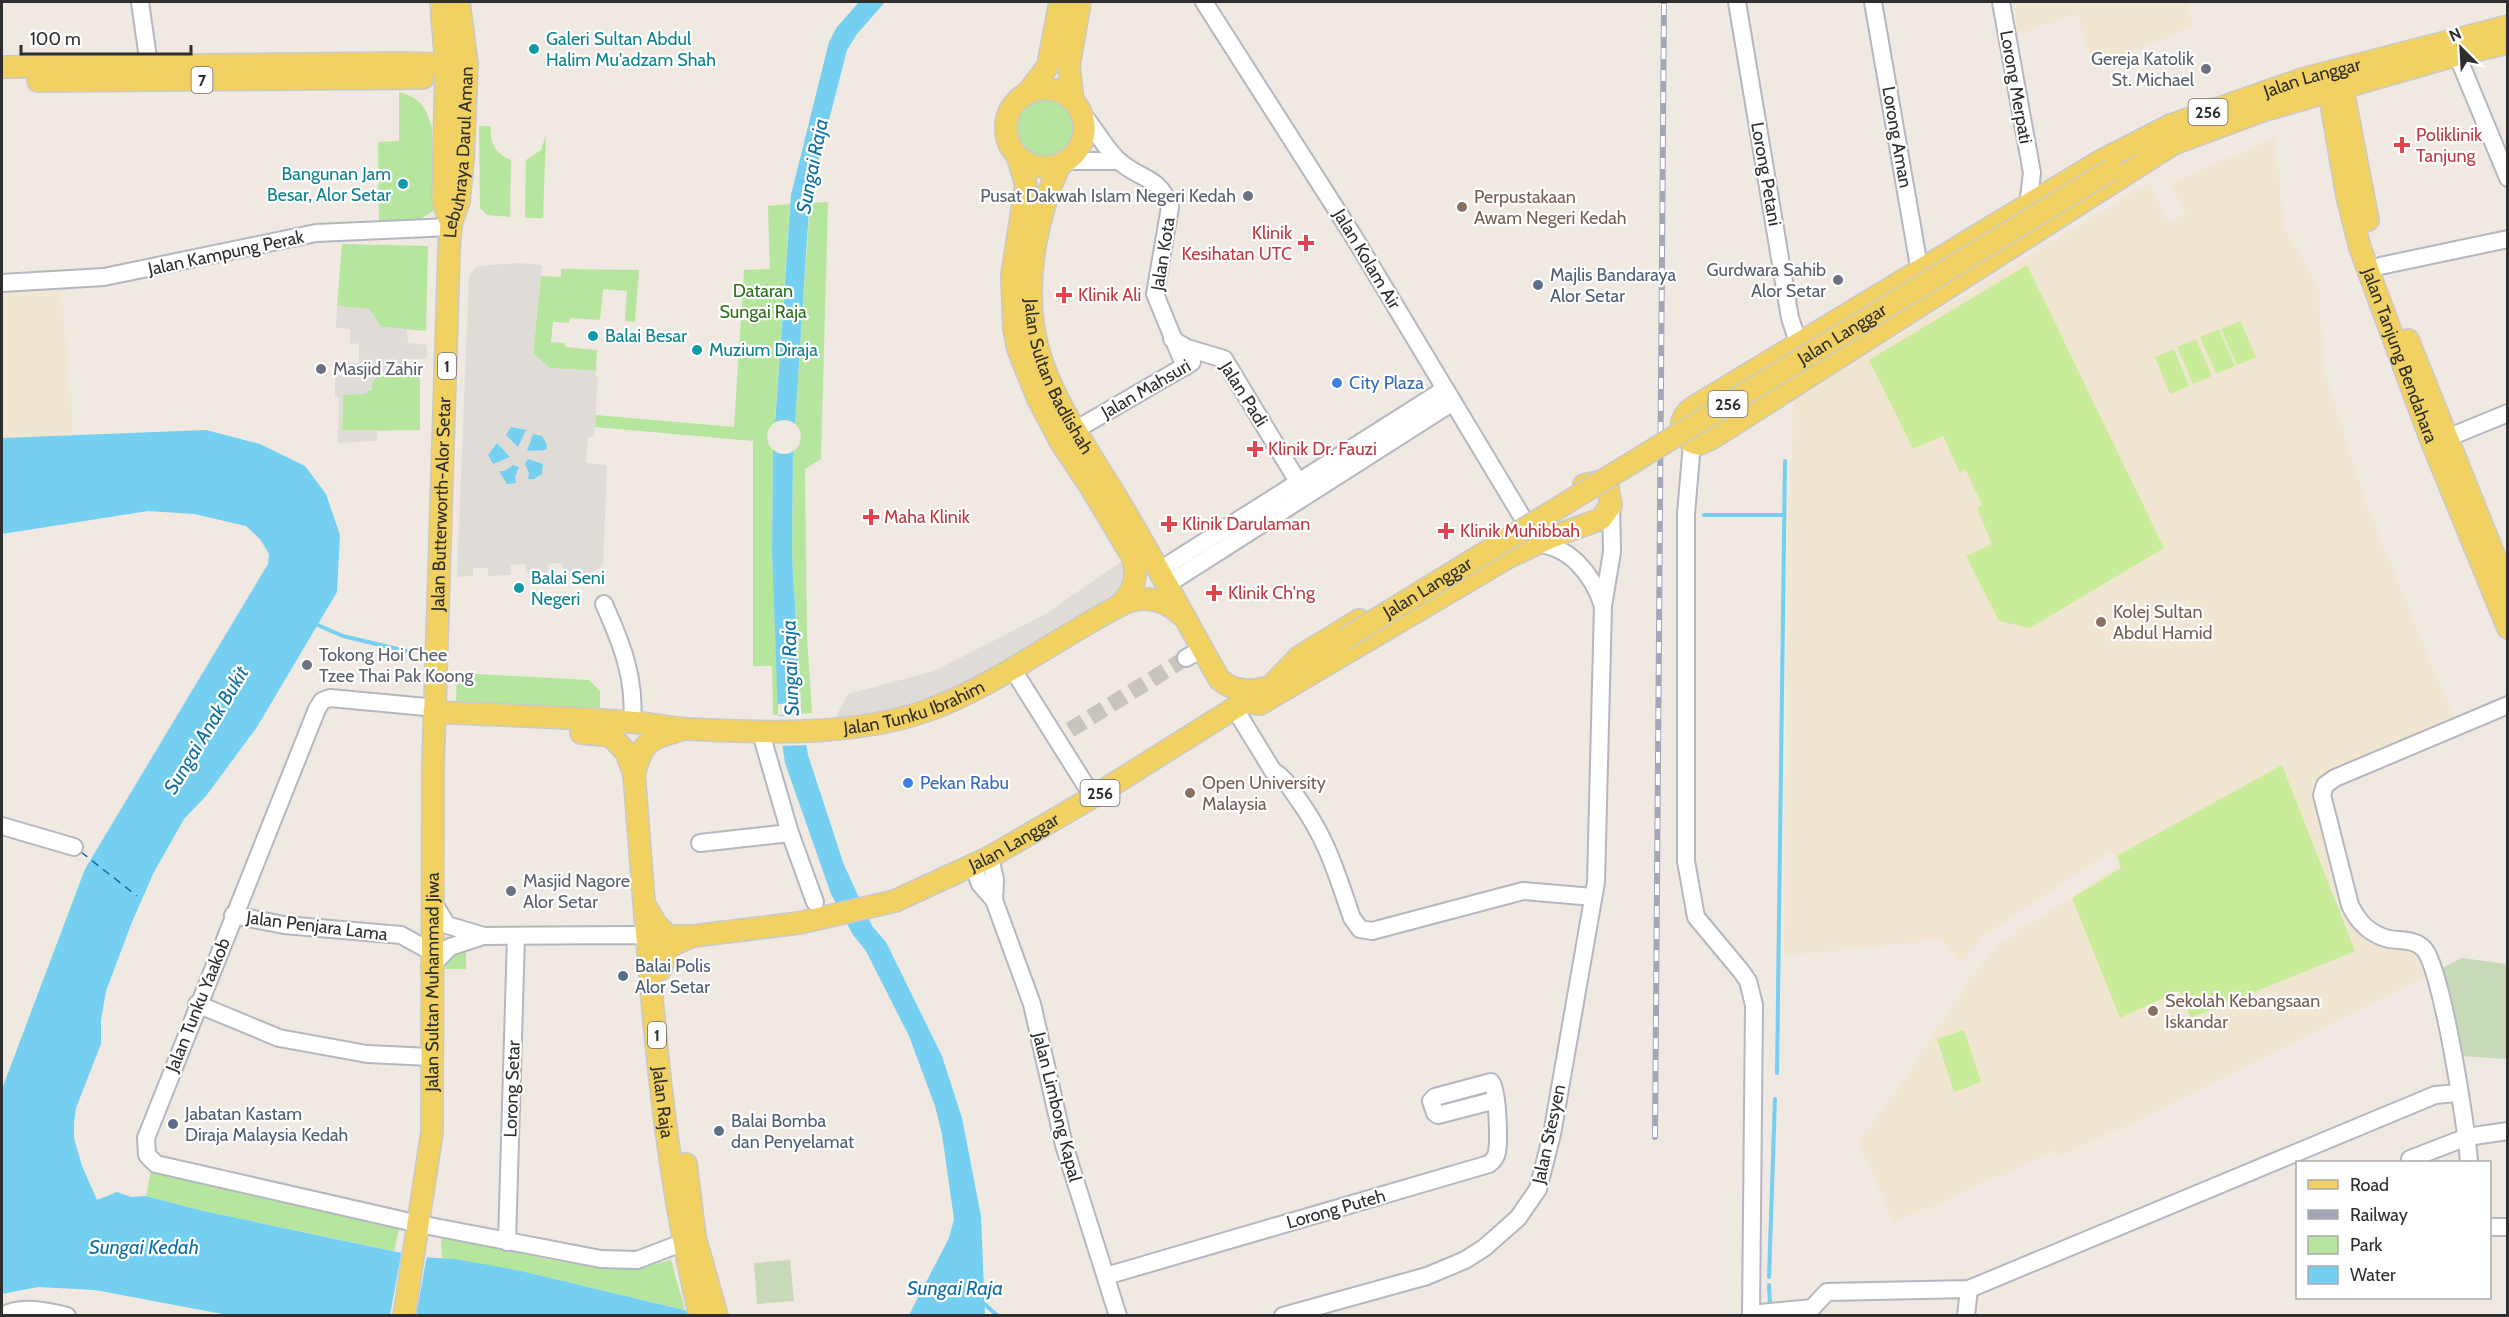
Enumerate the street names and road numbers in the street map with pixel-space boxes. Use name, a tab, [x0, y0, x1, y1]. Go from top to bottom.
street label: Lorong Merpati	[1995, 29, 2037, 145]
street label: Jalan Langgar	[2260, 53, 2363, 103]
street label: Lebuhraya Darul Aman	[439, 66, 478, 239]
road number: 7	[192, 67, 212, 93]
street label: Lorong Aman	[1877, 84, 1917, 190]
road number: 256	[2188, 99, 2228, 125]
street label: Lorong Petani	[1746, 120, 1786, 228]
street label: Jalan Kolam Air	[1328, 204, 1406, 313]
street label: Jalan Kota	[1146, 215, 1180, 293]
street label: Jalan Kampung Perak	[145, 226, 307, 280]
street label: Jalan Tanjung Bendahara	[2357, 264, 2442, 446]
street label: Jalan Sultan Badlishah	[1020, 297, 1098, 458]
street label: Jalan Langgar	[1793, 298, 1891, 370]
road number: 1	[438, 353, 456, 379]
street label: Jalan Mahsuri	[1097, 355, 1195, 424]
street label: Jalan Padi	[1215, 357, 1273, 431]
road number: 256	[1708, 391, 1748, 417]
street label: Jalan Butterworth-Alor Setar	[427, 397, 455, 613]
street label: Jalan Langgar	[1378, 552, 1476, 624]
street label: Jalan Tunku Ibrahim	[841, 676, 988, 739]
road number: 256	[1080, 780, 1120, 806]
street label: Jalan Langgar	[965, 808, 1063, 877]
street label: Jalan Sultan Muhammad Jiwa	[421, 872, 444, 1093]
street label: Jalan Penjara Lama	[244, 906, 389, 946]
street label: Jalan Tunku Yaakob	[161, 935, 235, 1076]
road number: 1	[648, 1022, 666, 1048]
street label: Jalan Limbong Kapal	[1028, 1029, 1086, 1185]
street label: Lorong Setar	[499, 1040, 525, 1138]
street label: Jalan Raja	[648, 1064, 678, 1140]
street label: Jalan Stesyen	[1528, 1082, 1570, 1187]
street label: Lorong Puteh	[1284, 1184, 1388, 1234]

